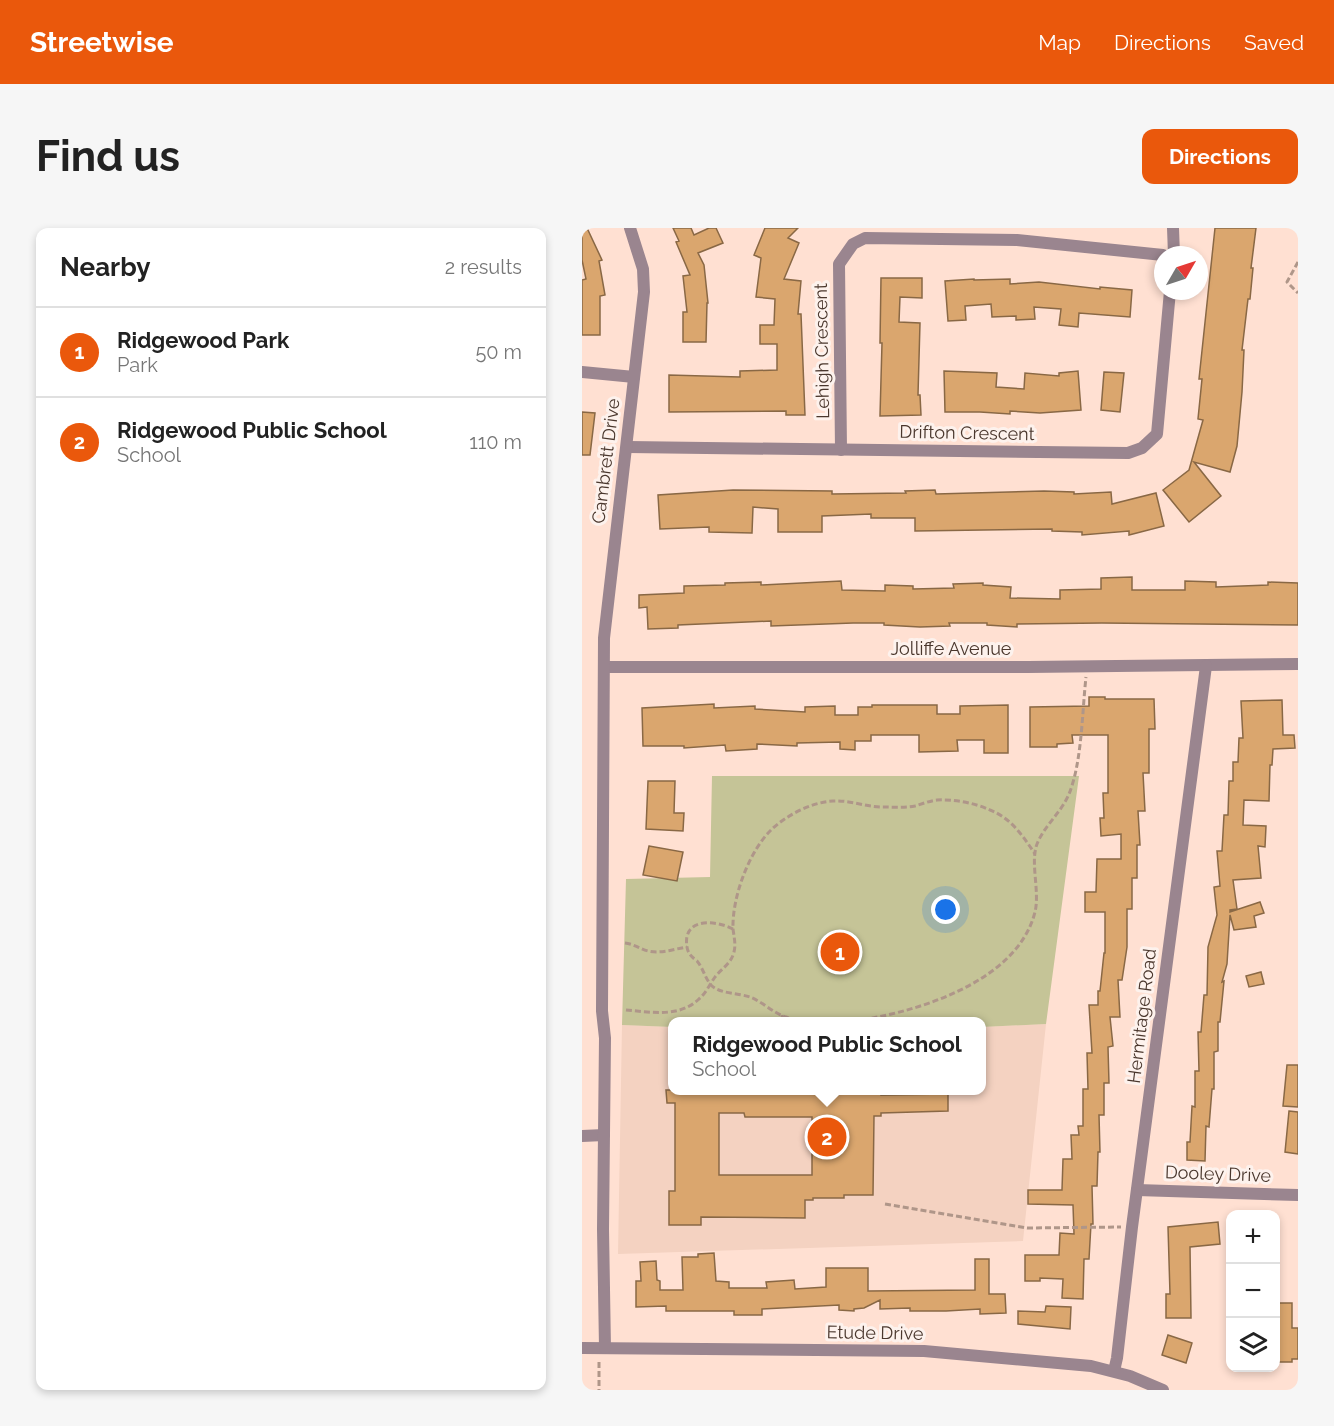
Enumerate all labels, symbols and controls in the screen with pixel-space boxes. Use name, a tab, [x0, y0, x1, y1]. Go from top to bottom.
text: Streetwise	[30, 26, 174, 59]
text: Map	[1038, 30, 1081, 55]
text: Directions	[1114, 30, 1211, 55]
text: Saved	[1244, 30, 1304, 55]
button: Directions	[1142, 129, 1298, 184]
text: Find us	[36, 132, 180, 181]
north arrow	[1154, 246, 1208, 300]
text: Nearby	[60, 252, 150, 282]
text: 2 results	[445, 255, 522, 279]
street label: Lehigh Crescent	[810, 283, 833, 419]
text: Ridgewood Park	[117, 327, 289, 353]
text: 1	[75, 340, 84, 364]
text: 50 m	[475, 340, 522, 364]
text: Park	[117, 353, 158, 377]
street label: Cambrett Drive	[587, 397, 624, 525]
text: Ridgewood Public School	[117, 417, 387, 443]
street label: Drifton Crescent	[899, 421, 1035, 444]
text: 2	[74, 430, 85, 454]
text: 110 m	[469, 430, 522, 454]
text: School	[117, 443, 181, 467]
street label: Jolliffe Avenue	[891, 638, 1012, 659]
your location	[931, 895, 960, 924]
pin: 1	[820, 930, 860, 974]
street label: Hermitage Road	[1123, 947, 1160, 1085]
popup	[668, 1017, 986, 1095]
text: Ridgewood Public School	[692, 1031, 962, 1057]
text: School	[692, 1057, 756, 1081]
pin: 2	[808, 1114, 846, 1160]
street label: Dooley Drive	[1165, 1161, 1272, 1186]
map controls	[1226, 1210, 1280, 1372]
button: +	[1226, 1210, 1280, 1264]
button: −	[1226, 1264, 1280, 1318]
button: layers	[1226, 1318, 1280, 1372]
street label: Etude Drive	[826, 1321, 924, 1344]

